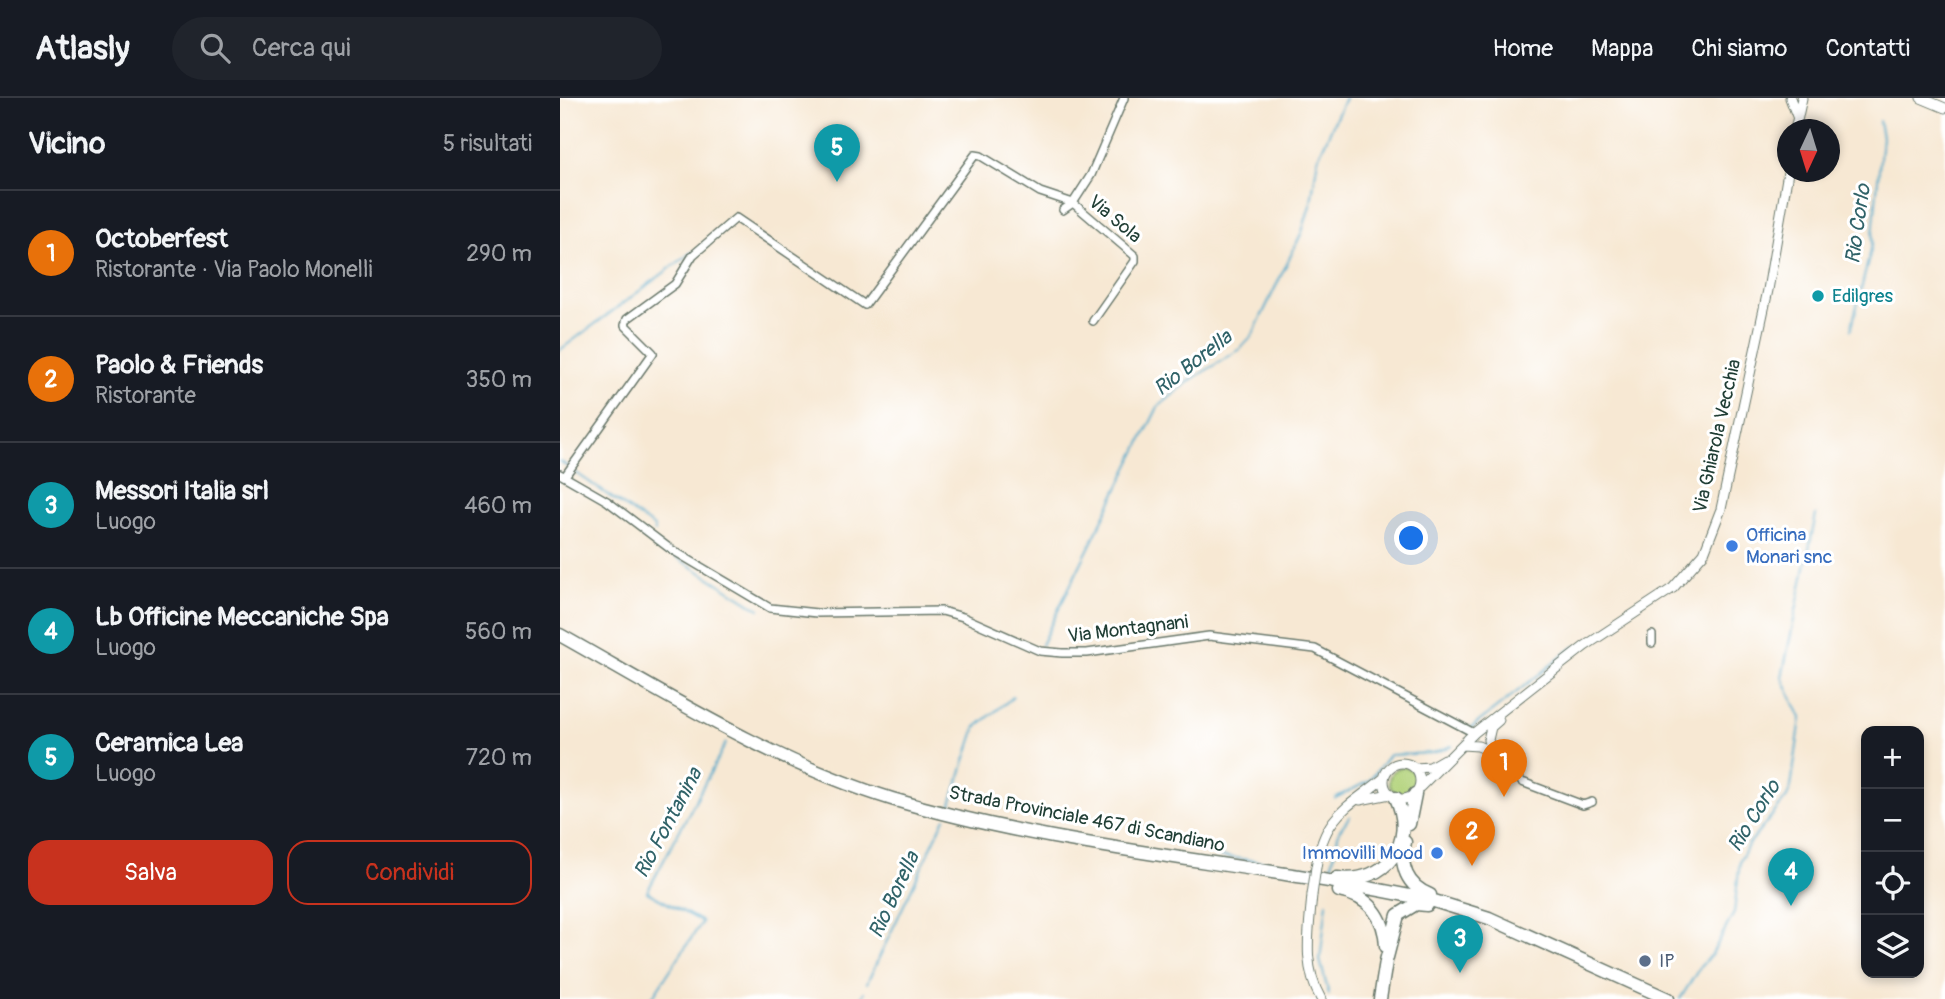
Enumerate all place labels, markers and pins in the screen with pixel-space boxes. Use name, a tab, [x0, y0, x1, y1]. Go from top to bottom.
pin: 5	[814, 124, 860, 182]
place label: Edilgres	[1832, 284, 1893, 308]
marker: Edilgres	[1810, 288, 1826, 304]
place label: Officina Monari snc	[1746, 523, 1833, 569]
marker: Officina Monari snc	[1724, 538, 1740, 554]
pin: 1	[1481, 739, 1527, 797]
pin: 2	[1449, 808, 1495, 866]
place label: Immovilli Mood	[1302, 841, 1423, 865]
marker: Immovilli Mood	[1429, 845, 1445, 861]
pin: 4	[1768, 848, 1814, 906]
pin: 3	[1437, 915, 1483, 973]
place label: IP	[1659, 949, 1675, 973]
marker: IP	[1637, 953, 1653, 969]

